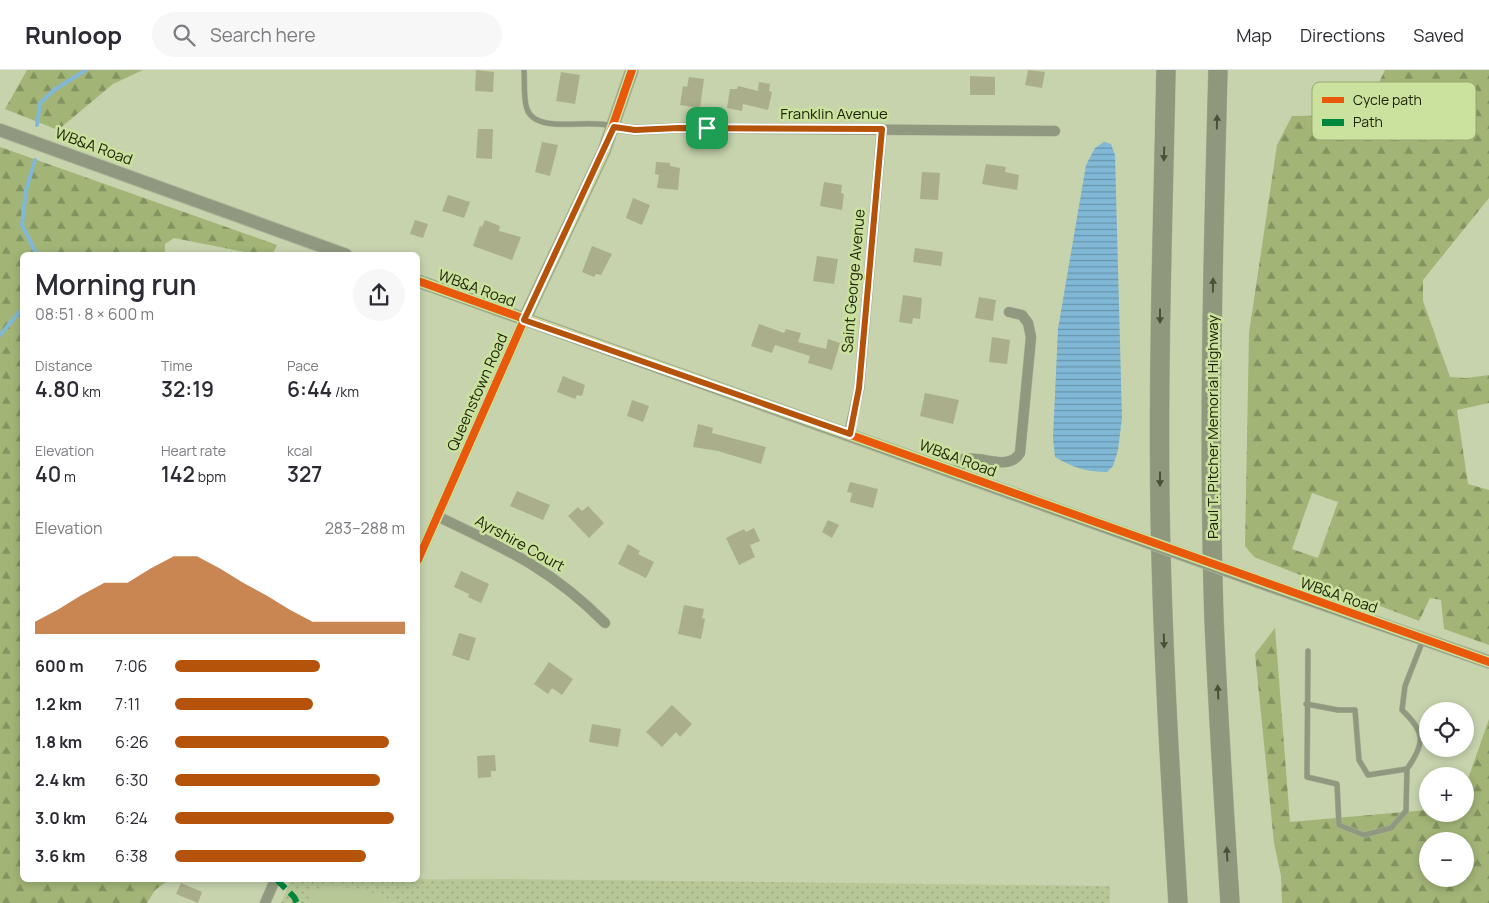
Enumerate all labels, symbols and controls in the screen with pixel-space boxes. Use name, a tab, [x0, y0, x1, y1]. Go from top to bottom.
search box	[152, 12, 502, 57]
text: Runloop	[25, 18, 122, 51]
icon: search	[170, 21, 198, 49]
text: Search here	[210, 22, 316, 48]
text: Map	[1236, 23, 1272, 47]
text: Directions	[1300, 23, 1385, 47]
text: Saved	[1413, 23, 1464, 47]
legend	[1312, 82, 1476, 140]
text: Cycle path	[1353, 90, 1422, 109]
street label: Franklin Avenue	[780, 103, 888, 124]
pin	[686, 107, 728, 149]
text: Path	[1353, 112, 1383, 131]
icon: arrive	[693, 114, 721, 142]
one-way arrow	[1213, 114, 1221, 130]
street label: WB&A Road	[52, 122, 136, 170]
one-way arrow	[1160, 146, 1168, 162]
street label: Saint George Avenue	[836, 208, 870, 354]
street label: WB&A Road	[435, 264, 519, 312]
text: Morning run	[35, 265, 196, 303]
button: share	[353, 269, 405, 321]
one-way arrow	[1209, 276, 1217, 292]
text: 08:51 · 8 × 600 m	[35, 303, 154, 325]
one-way arrow	[1156, 308, 1164, 324]
street label: Paul T. Pitcher Memorial Highway	[1202, 315, 1223, 539]
street label: Queenstown Road	[442, 330, 512, 454]
text: Distance	[35, 356, 92, 375]
text: Time	[161, 356, 193, 375]
text: Pace	[287, 356, 319, 375]
text: 4.80	[35, 375, 79, 403]
text: 32:19	[161, 375, 214, 403]
text: 6:44	[287, 375, 332, 403]
text: km	[79, 382, 101, 401]
text: /km	[332, 382, 359, 401]
street label: WB&A Road	[916, 434, 1000, 482]
text: Elevation	[35, 441, 94, 460]
text: Heart rate	[161, 441, 226, 460]
text: kcal	[287, 441, 313, 460]
text: 40	[35, 460, 61, 488]
text: 142	[161, 460, 195, 488]
text: 327	[287, 460, 322, 488]
text: m	[61, 467, 76, 486]
text: bpm	[195, 467, 226, 486]
one-way arrow	[1156, 471, 1164, 487]
street label: Ayrshire Court	[472, 510, 568, 576]
text: Elevation	[35, 517, 103, 539]
text: 283–288 m	[325, 517, 405, 539]
street label: WB&A Road	[1297, 572, 1381, 618]
one-way arrow	[1160, 633, 1168, 649]
text: 600 m	[35, 655, 84, 677]
text: 7:06	[115, 655, 148, 677]
one-way arrow	[1214, 684, 1222, 700]
text: 1.2 km	[35, 693, 82, 715]
text: 7:11	[115, 693, 140, 715]
map controls	[1419, 702, 1474, 887]
button: locate	[1419, 702, 1474, 757]
text: 1.8 km	[35, 731, 82, 753]
text: 6:26	[115, 731, 149, 753]
button: +	[1419, 767, 1474, 822]
text: 2.4 km	[35, 769, 85, 791]
text: 6:30	[115, 769, 148, 791]
text: 3.0 km	[35, 807, 86, 829]
text: 6:24	[115, 807, 148, 829]
button: −	[1419, 832, 1474, 887]
text: 3.6 km	[35, 845, 85, 867]
text: 6:38	[115, 845, 148, 867]
one-way arrow	[1223, 846, 1231, 862]

